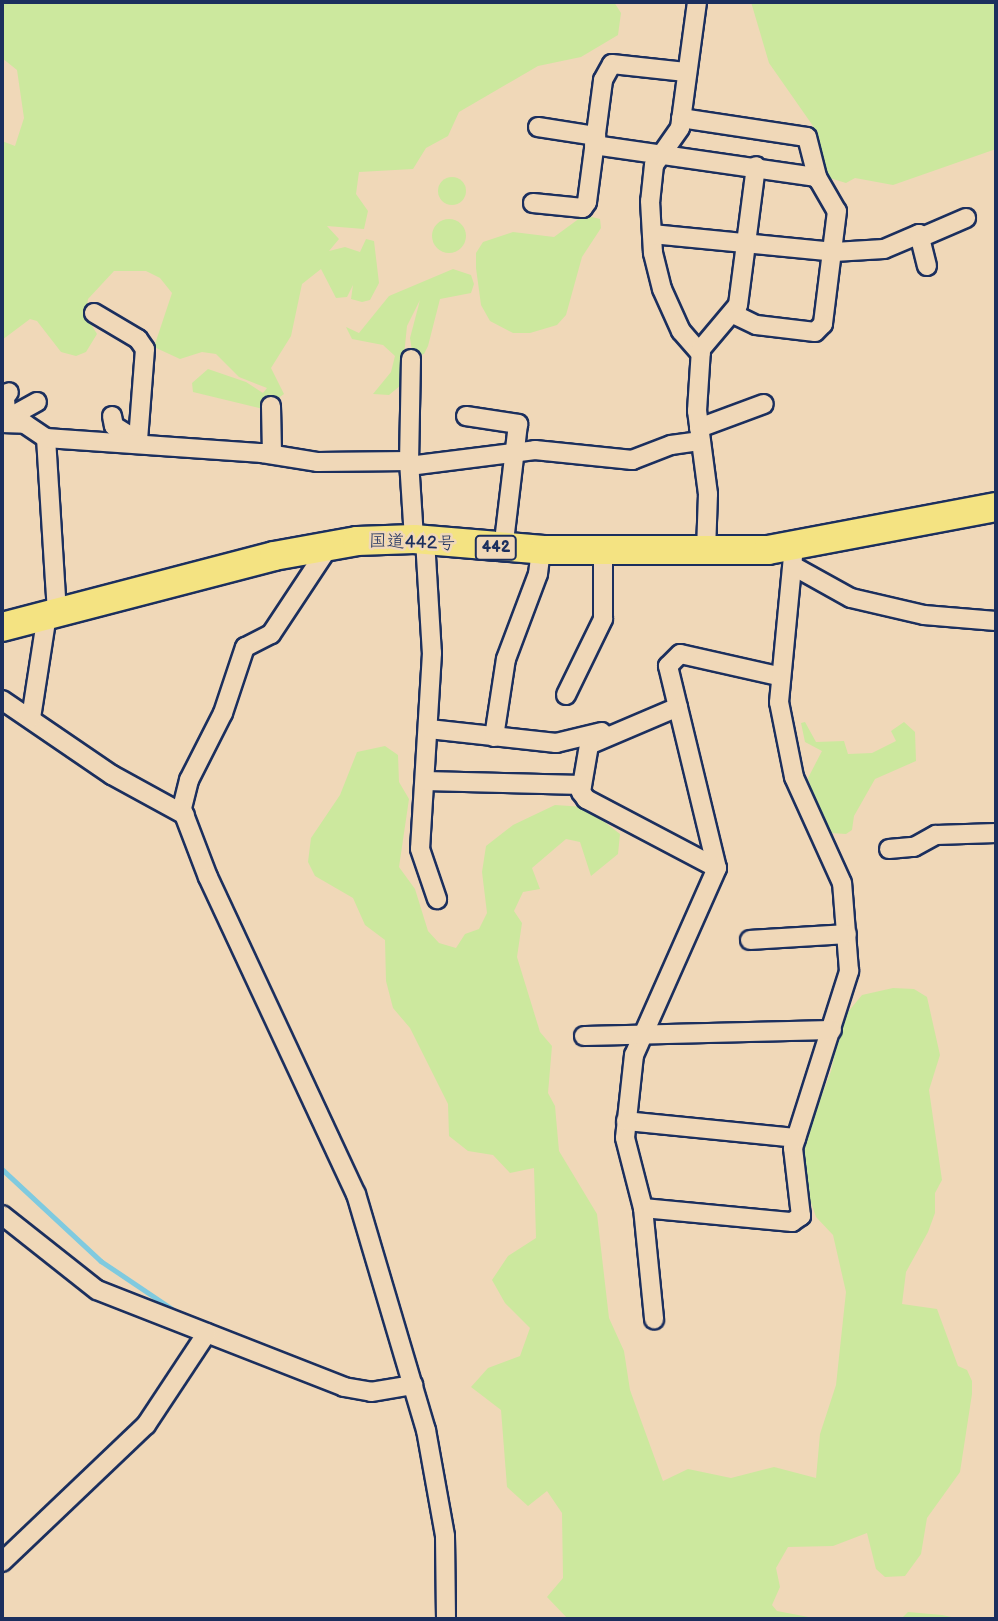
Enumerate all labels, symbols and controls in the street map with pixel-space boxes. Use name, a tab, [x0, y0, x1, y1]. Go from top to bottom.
street label: 国道442号	[368, 531, 456, 555]
road number: 442	[473, 536, 519, 561]

